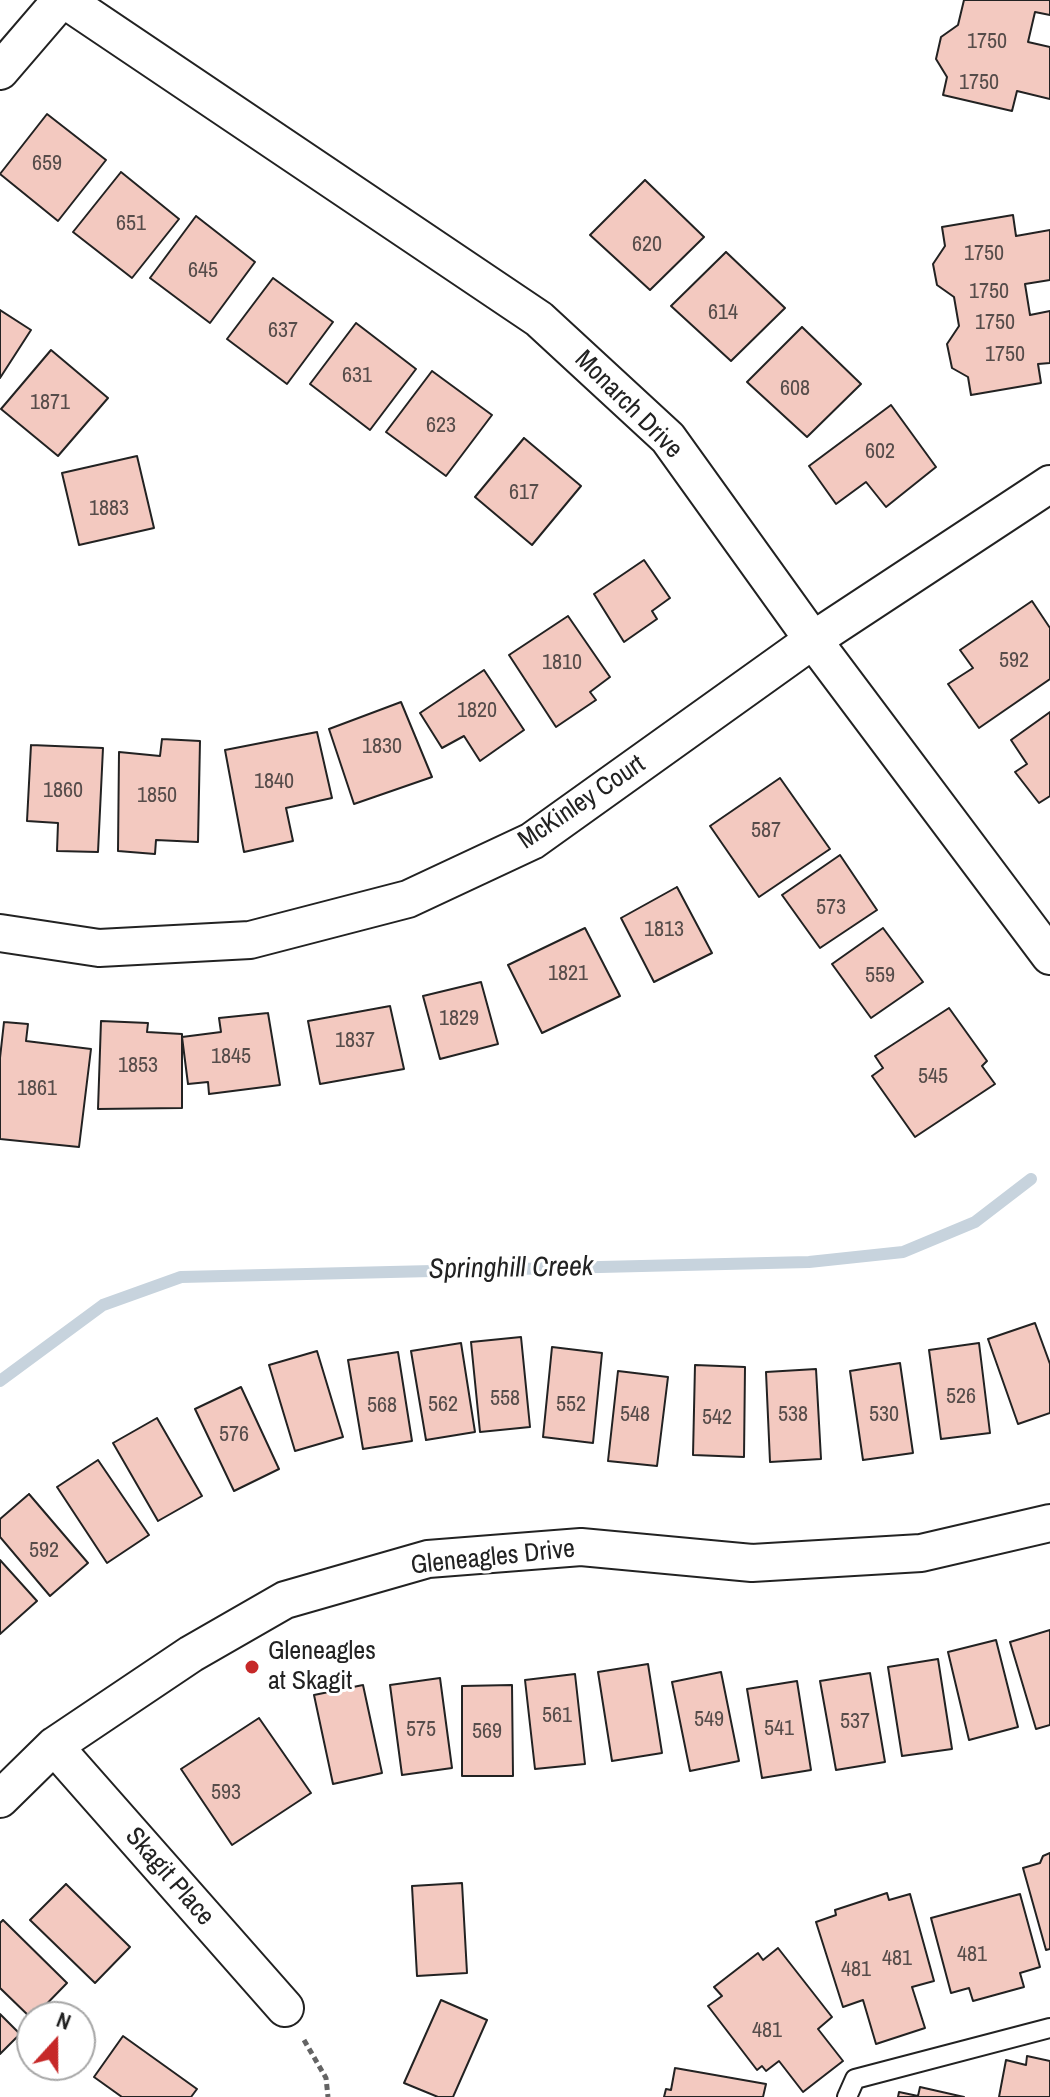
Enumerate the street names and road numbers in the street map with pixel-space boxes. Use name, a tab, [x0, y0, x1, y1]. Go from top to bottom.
street label: Monarch Drive	[568, 345, 688, 465]
street label: McKinley Court	[513, 749, 651, 857]
street label: Gleneagles Drive	[409, 1534, 577, 1582]
street label: Skagit Place	[118, 1822, 220, 1932]

